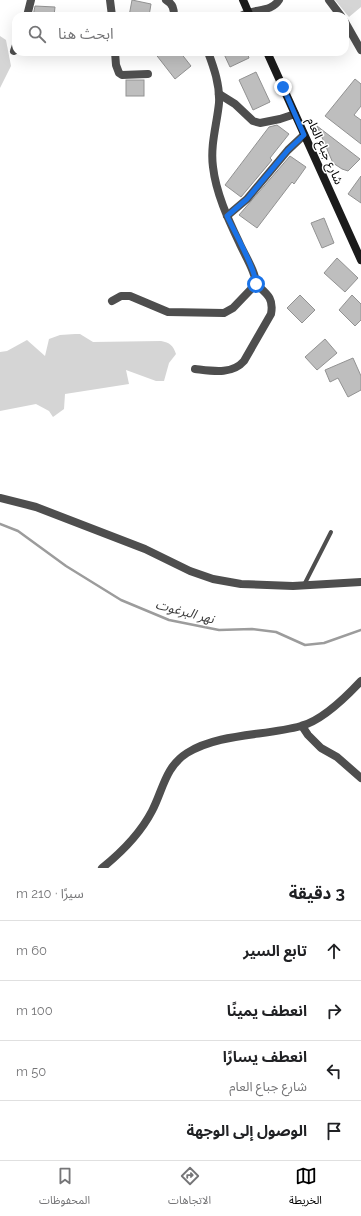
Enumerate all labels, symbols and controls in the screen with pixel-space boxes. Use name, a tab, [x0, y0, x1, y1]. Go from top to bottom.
search box	[12, 12, 349, 56]
icon: search	[26, 23, 48, 45]
text: ابحث هنا	[58, 25, 114, 43]
route end	[274, 78, 292, 96]
street label: شارع جباع العام	[302, 115, 346, 187]
route start	[247, 275, 265, 293]
water label: نهر البرغوت	[154, 596, 217, 628]
text: 3 دقيقة	[289, 883, 345, 903]
text: سيرًا · 210 m	[16, 886, 84, 901]
icon: ahead	[323, 940, 345, 962]
text: تابع السير	[243, 942, 307, 960]
text: 60 m	[16, 943, 47, 958]
icon: right	[323, 1000, 345, 1022]
text: انعطف يمينًا	[227, 1002, 307, 1020]
text: 100 m	[16, 1003, 53, 1018]
text: انعطف يسارًا	[223, 1048, 307, 1066]
icon: left	[323, 1060, 345, 1082]
text: 50 m	[16, 1064, 46, 1079]
text: شارع جباع العام	[229, 1079, 307, 1094]
icon: arrive	[323, 1120, 345, 1142]
text: الوصول إلى الوجهة	[187, 1122, 307, 1140]
tab: المحفوظات	[39, 1165, 90, 1212]
tab: الاتجاهات	[168, 1165, 211, 1212]
tab: الخريطة	[289, 1165, 322, 1212]

